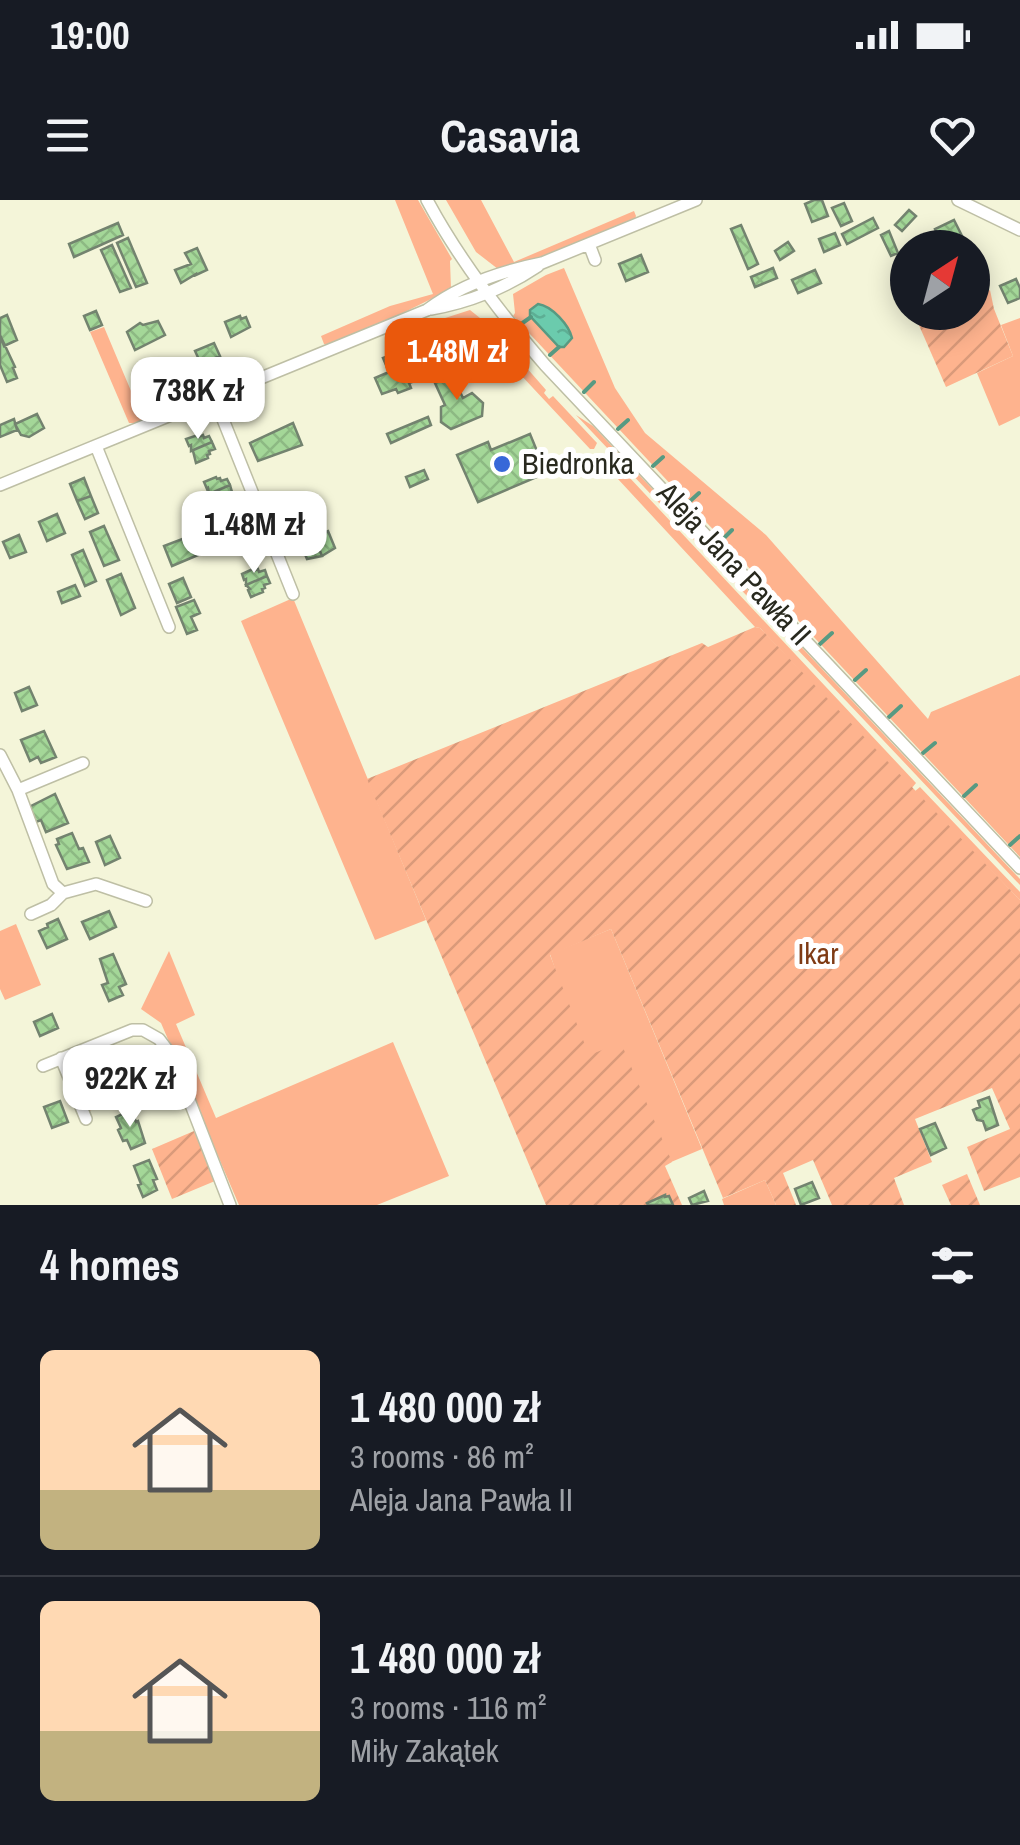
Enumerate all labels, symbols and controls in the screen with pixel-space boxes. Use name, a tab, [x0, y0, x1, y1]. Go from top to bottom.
text: 19:00	[50, 10, 130, 61]
text: Casavia	[440, 105, 580, 166]
icon: menu	[40, 108, 95, 163]
icon: heart	[925, 108, 980, 163]
north arrow	[890, 230, 990, 330]
map controls	[890, 230, 990, 330]
pin: 1.48M zł	[354, 318, 560, 403]
text: 1.48M zł	[407, 329, 507, 372]
pin: 738K zł	[106, 357, 290, 442]
text: 738K zł	[153, 368, 243, 411]
place label: Biedronka	[522, 443, 634, 483]
marker: Biedronka	[491, 453, 513, 475]
street label: Aleja Jana Pawła II	[648, 472, 821, 653]
pin: 1.48M zł	[151, 491, 357, 576]
text: 1.48M zł	[204, 502, 304, 545]
park label: Ikar	[797, 933, 839, 973]
pin: 922K zł	[38, 1045, 222, 1130]
text: 922K zł	[85, 1056, 175, 1099]
text: 4 homes	[40, 1237, 180, 1293]
icon: filters	[925, 1238, 980, 1293]
text: 1 480 000 zł	[350, 1379, 540, 1435]
icon: home	[120, 1390, 240, 1510]
text: 3 rooms · 86 m²	[350, 1435, 534, 1478]
text: Aleja Jana Pawła II	[350, 1478, 573, 1521]
text: 1 480 000 zł	[350, 1630, 540, 1686]
icon: home	[120, 1641, 240, 1761]
text: 3 rooms · 116 m²	[350, 1686, 546, 1729]
text: Miły Zakątek	[350, 1729, 499, 1772]

